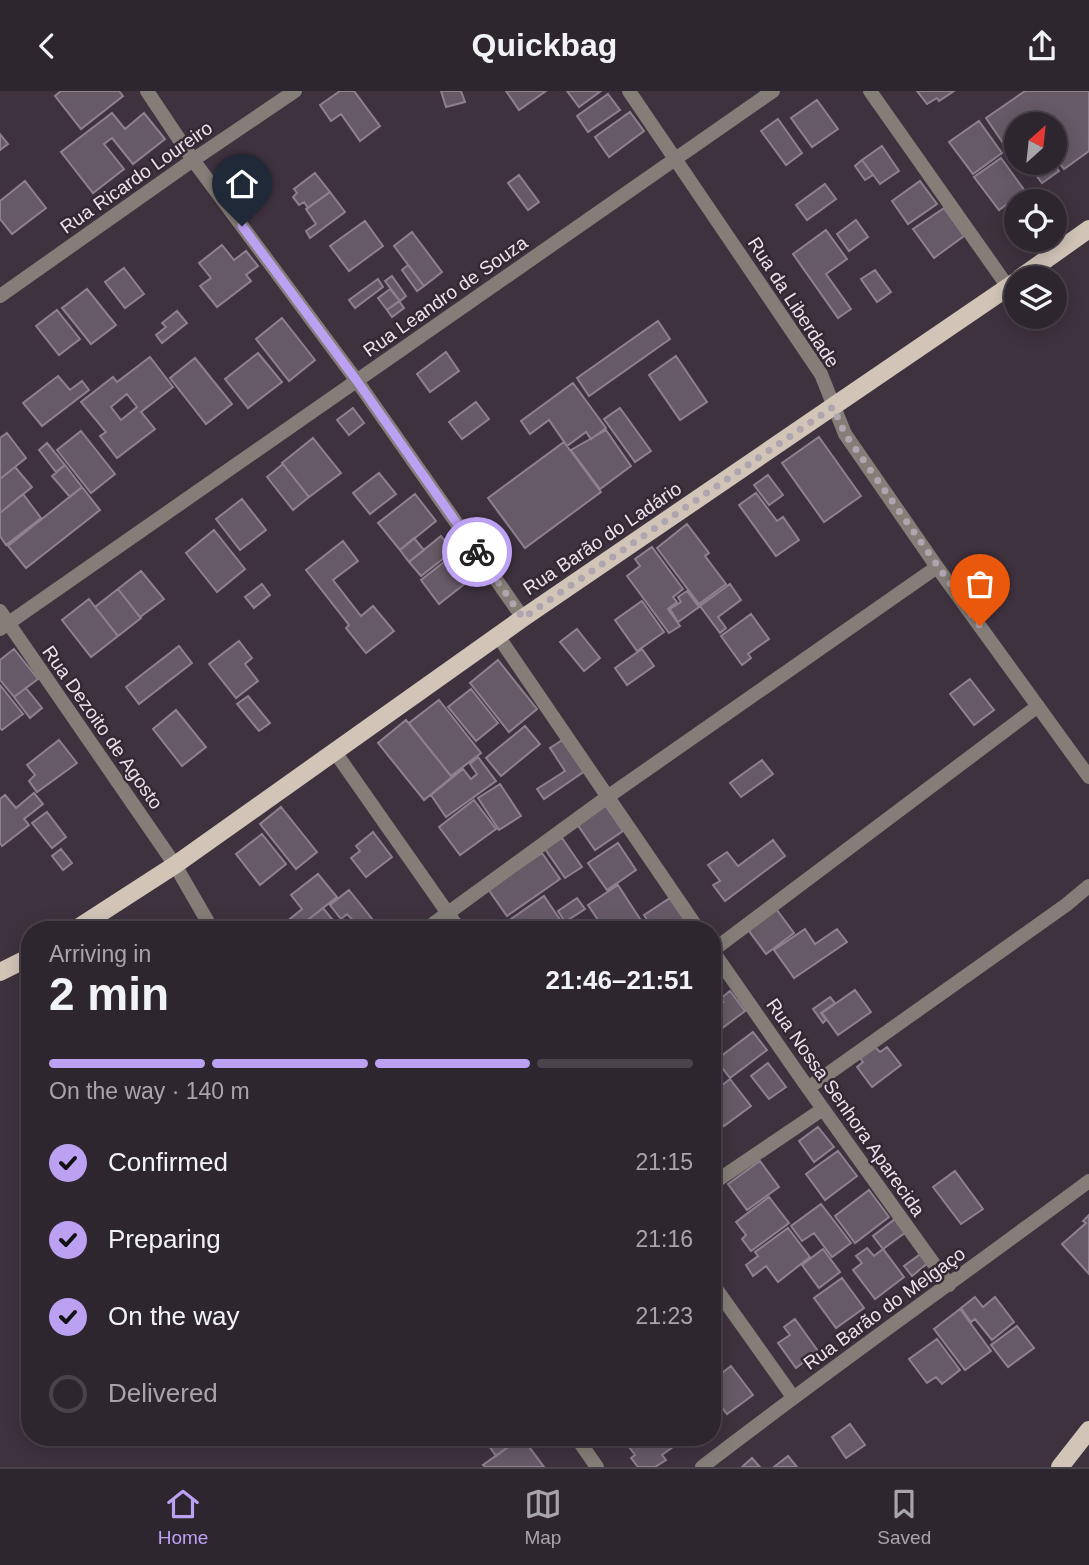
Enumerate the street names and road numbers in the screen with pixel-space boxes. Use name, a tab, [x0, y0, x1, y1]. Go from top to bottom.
street label: Rua Ricardo Loureiro	[56, 117, 216, 238]
street label: Rua Leandro de Souza	[359, 232, 532, 361]
street label: Rua da Liberdade	[744, 233, 844, 371]
street label: Rua Barão do Ladário	[519, 478, 685, 599]
street label: Rua Dezoito de Agosto	[38, 642, 167, 813]
street label: Rua Nossa Senhora Aparecida	[762, 994, 929, 1221]
street label: Rua Barão do Melgaço	[800, 1243, 969, 1374]

